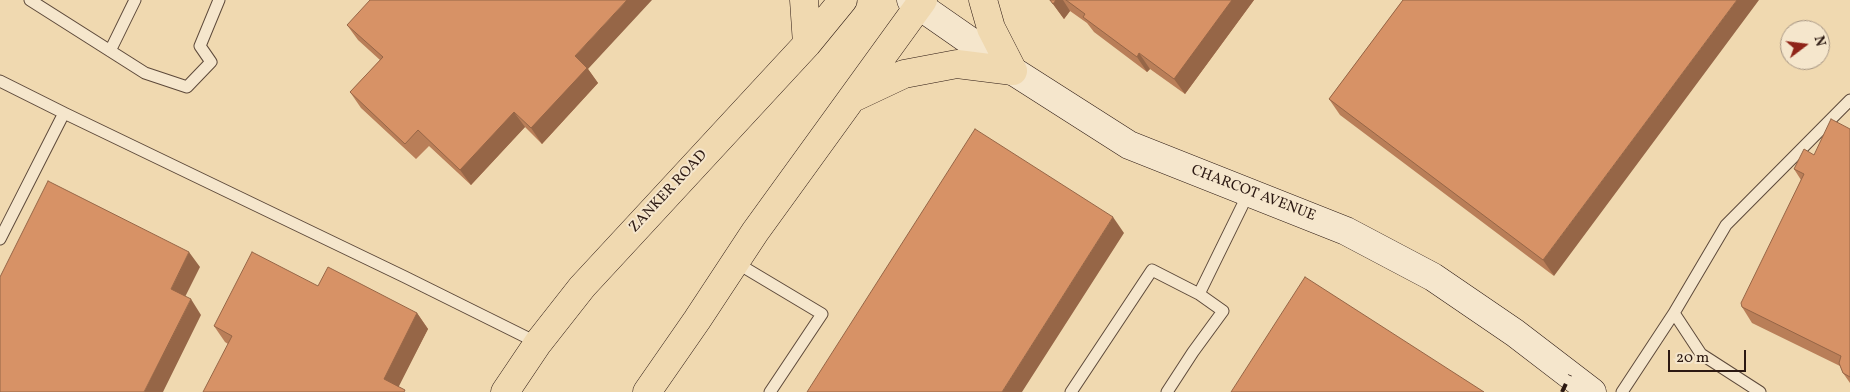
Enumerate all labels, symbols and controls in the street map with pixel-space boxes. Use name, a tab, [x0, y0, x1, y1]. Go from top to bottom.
north arrow	[1780, 20, 1830, 70]
text: N	[1809, 34, 1829, 49]
street label: ZANKER ROAD	[626, 147, 712, 237]
street label: CHARCOT AVENUE	[1188, 162, 1318, 226]
scale bar	[1670, 340, 1748, 372]
text: 20 m	[1676, 348, 1709, 369]

